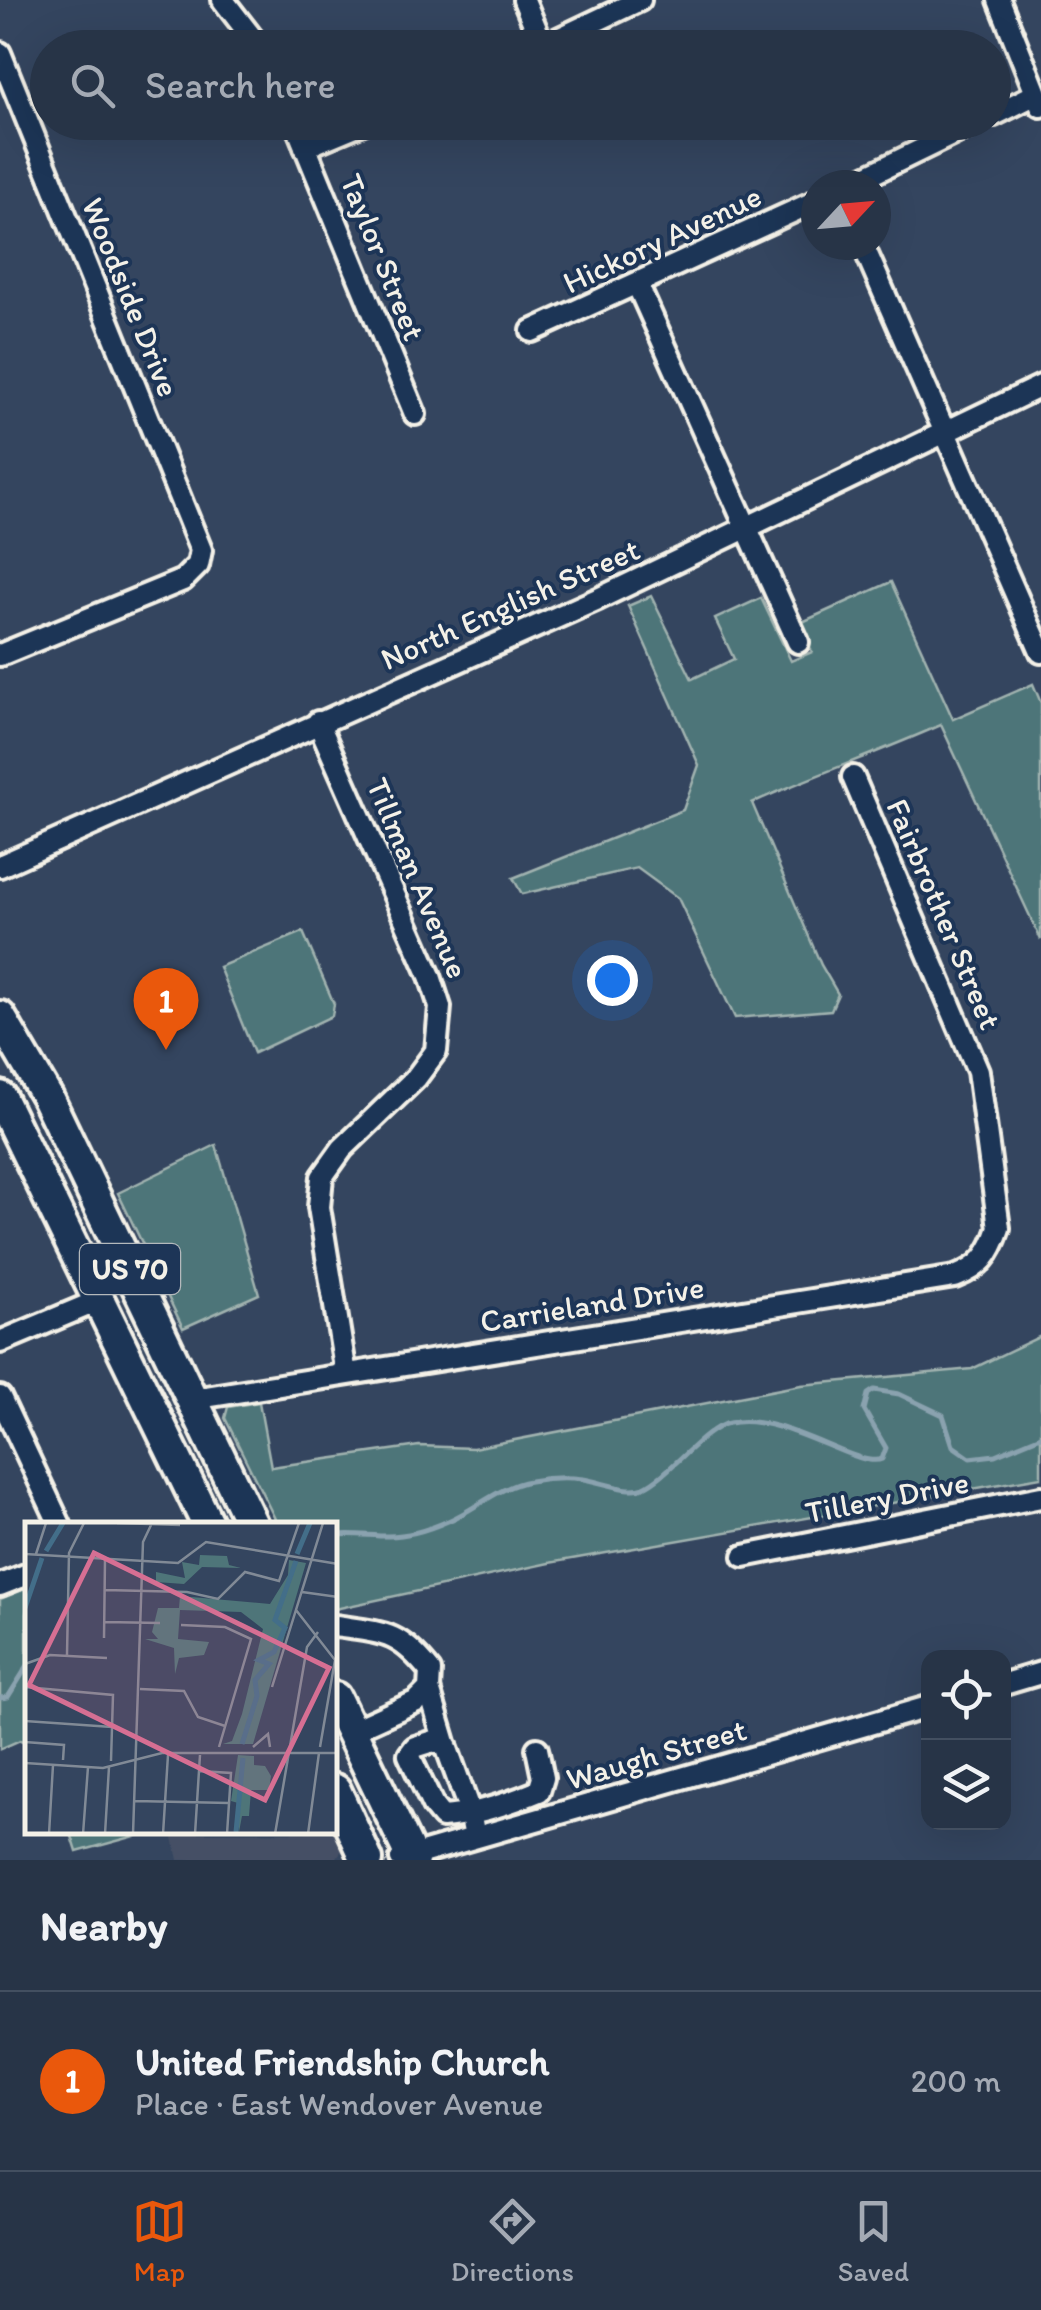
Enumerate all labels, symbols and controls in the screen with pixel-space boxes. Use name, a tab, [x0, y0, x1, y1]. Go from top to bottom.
search box	[30, 30, 1011, 140]
icon: search	[65, 58, 120, 113]
text: Search here	[145, 62, 336, 108]
street label: Taylor Street	[332, 168, 434, 346]
north arrow	[801, 170, 891, 260]
street label: Hickory Avenue	[557, 176, 767, 302]
street label: Woodside Drive	[74, 192, 188, 402]
street label: North English Street	[375, 530, 645, 678]
street label: Tillman Avenue	[359, 772, 477, 984]
street label: Fairbrother Street	[878, 793, 1010, 1035]
your location	[587, 955, 638, 1006]
pin: 1	[134, 968, 198, 1050]
road number: US 70	[80, 1244, 180, 1294]
street label: Carrieland Drive	[477, 1268, 707, 1340]
street label: Tillery Drive	[802, 1463, 972, 1531]
inset map	[25, 1522, 338, 1835]
map controls	[921, 1650, 1011, 1830]
button: locate	[921, 1650, 1011, 1740]
street label: Waugh Street	[562, 1710, 750, 1798]
button: layers	[921, 1740, 1011, 1830]
text: Nearby	[40, 1900, 167, 1951]
text: United Friendship Church	[135, 2039, 549, 2085]
text: 1	[65, 2062, 80, 2100]
text: 200 m	[911, 2062, 1001, 2100]
text: Place · East Wendover Avenue	[135, 2085, 543, 2123]
tab: Map	[132, 2194, 187, 2288]
tab: Directions	[451, 2194, 574, 2288]
tab: Saved	[838, 2194, 909, 2288]

